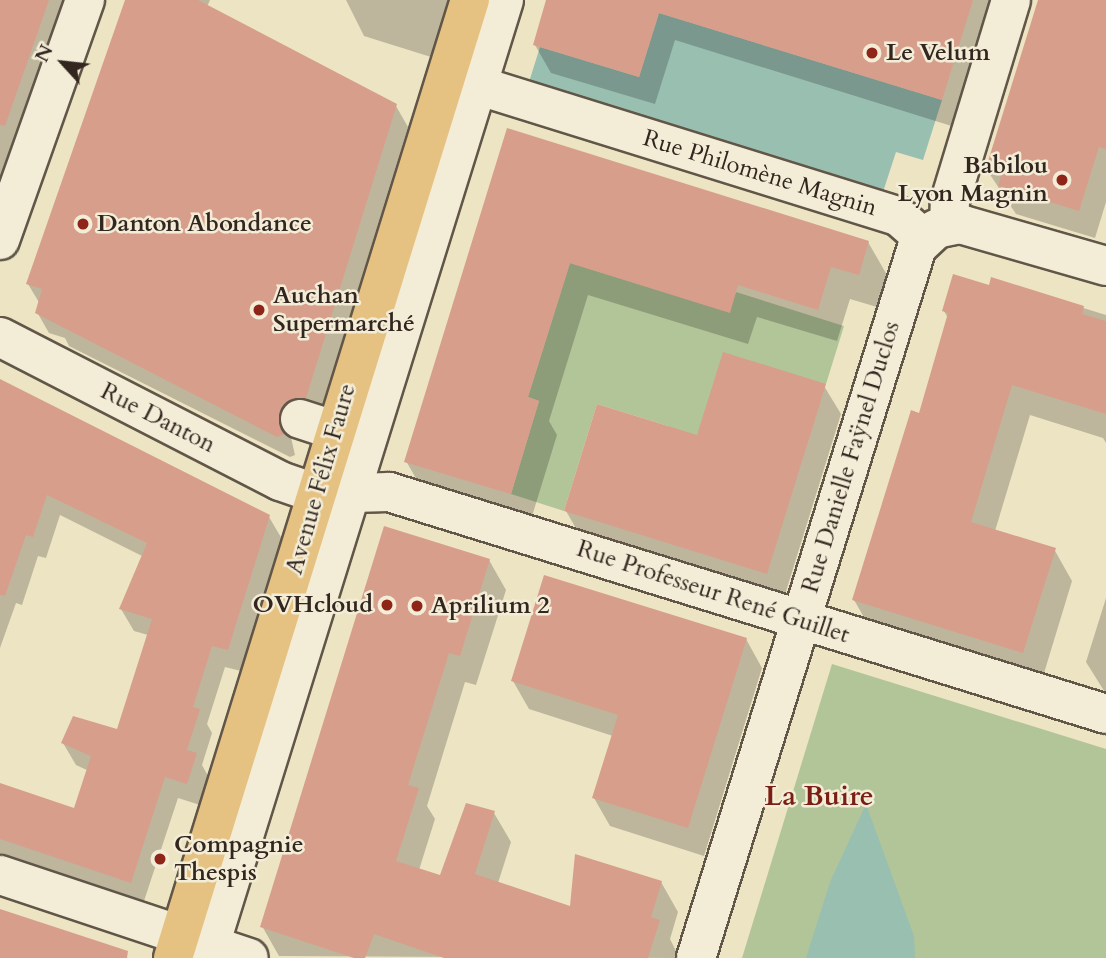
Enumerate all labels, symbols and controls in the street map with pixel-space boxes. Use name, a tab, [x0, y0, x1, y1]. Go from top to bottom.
north arrow	[28, 28, 98, 98]
place label: Le Velum	[886, 39, 990, 67]
text: N	[29, 40, 60, 67]
marker: Le Velum	[864, 45, 880, 61]
street label: Rue Philomène Magnin	[640, 124, 880, 222]
place label: Babilou Lyon Magnin	[898, 152, 1048, 208]
marker: Babilou Lyon Magnin	[1054, 172, 1070, 188]
place label: Danton Abondance	[97, 210, 312, 238]
marker: Danton Abondance	[75, 216, 91, 232]
place label: Auchan Supermarché	[273, 282, 415, 338]
marker: Auchan Supermarché	[251, 302, 267, 318]
street label: Rue Danielle Faÿnel Duclos	[796, 318, 906, 596]
street label: Rue Danton	[96, 377, 220, 459]
street label: Avenue Félix Faure	[280, 380, 362, 578]
street label: Rue Professeur René Guillet	[573, 534, 853, 650]
place label: OVHcloud	[253, 591, 373, 619]
place label: Aprilium 2	[431, 592, 550, 620]
marker: OVHcloud	[379, 597, 395, 613]
marker: Aprilium 2	[409, 598, 425, 614]
district label: La Buire	[764, 779, 874, 813]
place label: Compagnie Thespis	[174, 831, 304, 887]
marker: Compagnie Thespis	[152, 851, 168, 867]

